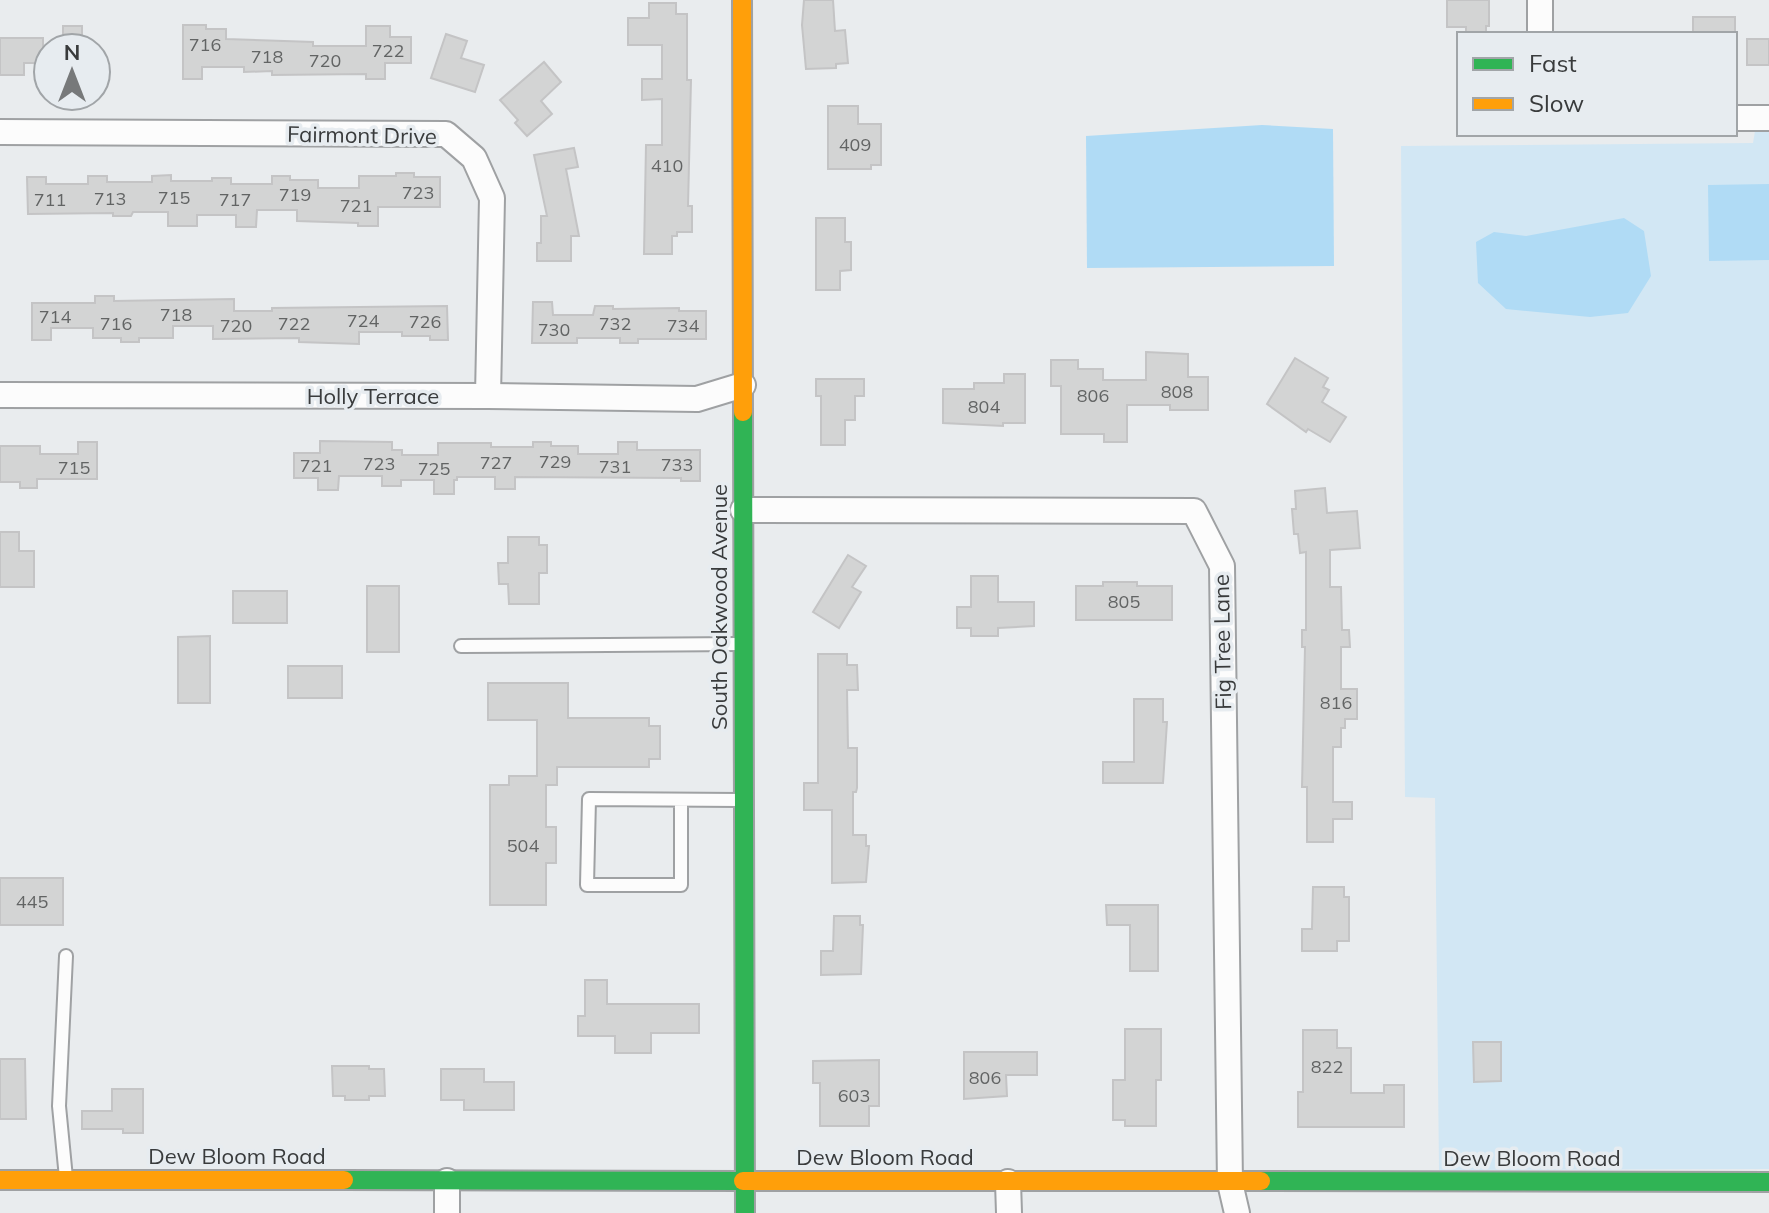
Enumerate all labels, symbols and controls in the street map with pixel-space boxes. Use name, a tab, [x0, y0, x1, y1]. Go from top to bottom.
north arrow	[32, 32, 112, 112]
legend	[1457, 32, 1737, 136]
house number: 716	[189, 33, 221, 56]
text: N	[64, 38, 80, 66]
house number: 722	[372, 39, 404, 62]
house number: 718	[251, 45, 283, 68]
text: Fast	[1529, 48, 1577, 78]
house number: 720	[309, 49, 341, 72]
text: Slow	[1529, 88, 1584, 118]
street label: Fairmont Drive	[287, 120, 437, 150]
house number: 409	[839, 133, 871, 156]
house number: 410	[651, 154, 683, 177]
house number: 723	[402, 181, 434, 204]
house number: 719	[279, 183, 311, 206]
house number: 715	[158, 186, 190, 209]
house number: 713	[94, 187, 126, 210]
house number: 711	[34, 188, 66, 211]
house number: 717	[219, 188, 251, 211]
house number: 721	[340, 194, 372, 217]
house number: 718	[160, 303, 192, 326]
house number: 714	[39, 305, 71, 328]
house number: 724	[347, 309, 379, 332]
house number: 726	[409, 310, 441, 333]
house number: 716	[100, 312, 132, 335]
house number: 722	[278, 312, 310, 335]
house number: 732	[599, 312, 631, 335]
house number: 720	[220, 314, 252, 337]
house number: 734	[667, 314, 699, 337]
house number: 730	[538, 318, 570, 341]
house number: 808	[1161, 380, 1193, 403]
street label: Holly Terrace	[307, 382, 439, 410]
house number: 806	[1077, 384, 1109, 407]
house number: 804	[968, 395, 1000, 418]
house number: 729	[539, 450, 571, 473]
house number: 727	[480, 451, 512, 474]
house number: 723	[363, 452, 395, 475]
house number: 733	[661, 453, 693, 476]
house number: 721	[300, 454, 332, 477]
house number: 731	[599, 455, 631, 478]
house number: 715	[58, 456, 90, 479]
house number: 725	[418, 457, 450, 480]
street label: South Oakwood Avenue	[705, 484, 733, 730]
street label: Fig Tree Lane	[1207, 574, 1237, 710]
house number: 805	[1108, 590, 1140, 613]
house number: 816	[1320, 691, 1352, 714]
house number: 504	[507, 834, 539, 857]
house number: 445	[16, 890, 48, 913]
house number: 822	[1311, 1055, 1343, 1078]
house number: 806	[969, 1066, 1001, 1089]
house number: 603	[838, 1084, 870, 1107]
street label: Dew Bloom Road	[148, 1142, 326, 1170]
street label: Dew Bloom Road	[796, 1143, 974, 1171]
street label: Dew Bloom Road	[1443, 1144, 1621, 1172]

